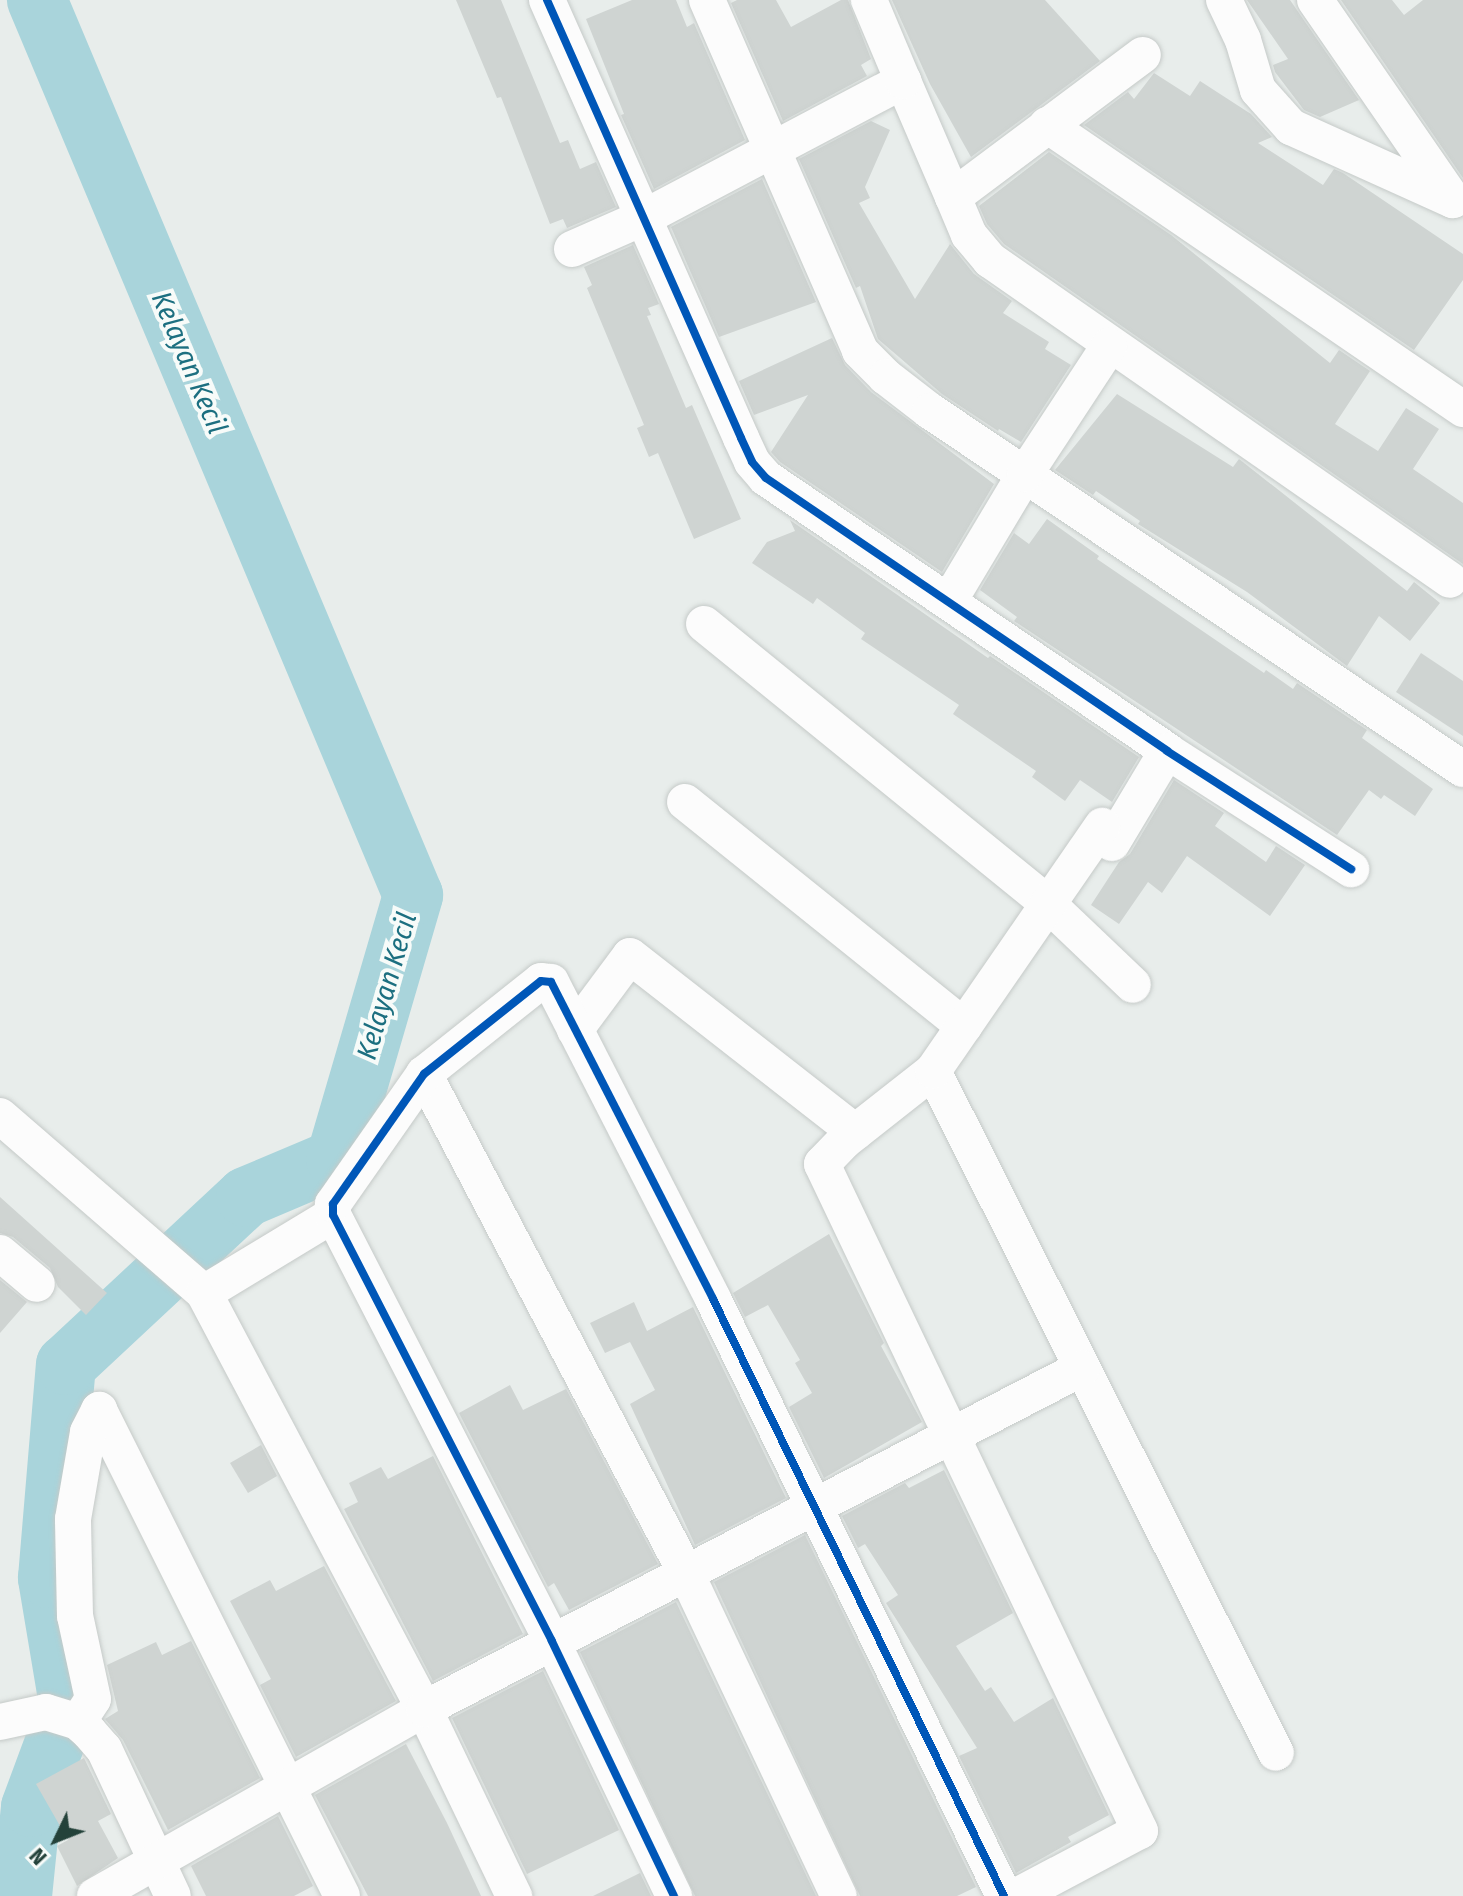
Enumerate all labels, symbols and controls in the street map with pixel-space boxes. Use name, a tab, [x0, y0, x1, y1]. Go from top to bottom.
water label: Kelayan Kecil	[144, 287, 234, 439]
water label: Kelayan Kecil	[350, 909, 424, 1063]
north arrow	[16, 1800, 96, 1880]
text: N	[24, 1843, 52, 1871]

